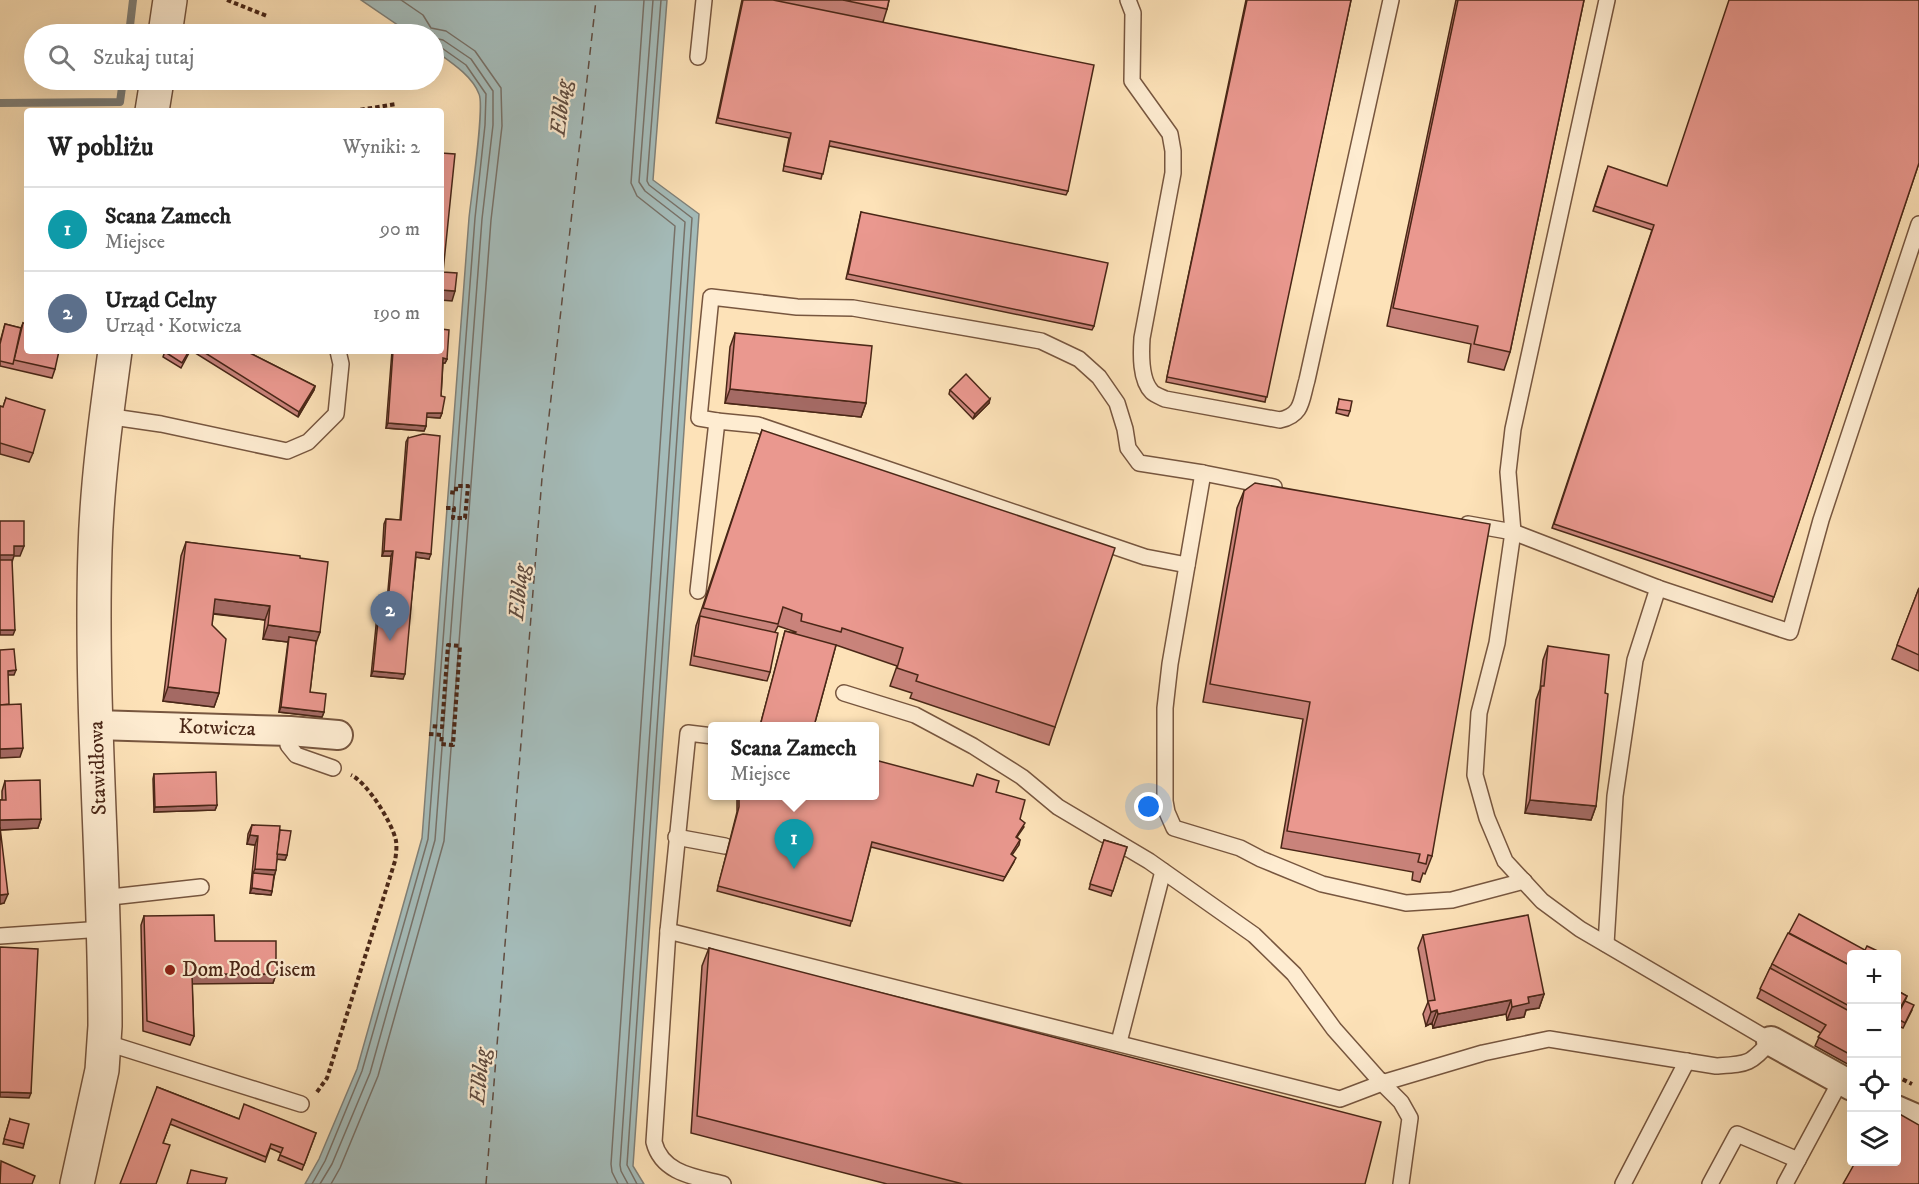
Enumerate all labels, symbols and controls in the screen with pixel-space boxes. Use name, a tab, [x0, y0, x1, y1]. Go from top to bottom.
search box	[24, 24, 444, 90]
icon: search	[45, 41, 78, 74]
text: Szukaj tutaj	[93, 44, 194, 71]
water label: Elbląg	[544, 77, 578, 139]
text: W pobliżu	[48, 131, 153, 164]
text: Wyniki: 2	[343, 135, 420, 160]
text: Scana Zamech	[105, 203, 231, 230]
text: 1	[64, 217, 71, 242]
text: 90 m	[380, 217, 420, 242]
text: Miejsce	[105, 230, 165, 255]
text: Urząd Celny	[105, 287, 216, 314]
text: 2	[63, 301, 72, 326]
text: 190 m	[373, 301, 420, 326]
text: Urząd · Kotwicza	[105, 314, 242, 339]
water label: Elbląg	[503, 561, 535, 623]
pin: 2	[370, 592, 410, 641]
street label: Kotwicza	[178, 714, 256, 742]
street label: Stawidłowa	[83, 720, 113, 816]
popup	[708, 722, 879, 800]
text: Scana Zamech	[731, 735, 856, 762]
text: Miejsce	[731, 762, 791, 787]
your location	[1134, 792, 1163, 821]
pin: 1	[774, 820, 814, 869]
map controls	[1847, 950, 1901, 1166]
button: +	[1847, 950, 1901, 1004]
place label: Dom Pod Cisem	[182, 957, 316, 983]
marker: Dom Pod Cisem	[163, 963, 177, 977]
button: −	[1847, 1004, 1901, 1058]
water label: Elbląg	[464, 1045, 496, 1107]
button: locate	[1847, 1058, 1901, 1112]
button: layers	[1847, 1112, 1901, 1166]

